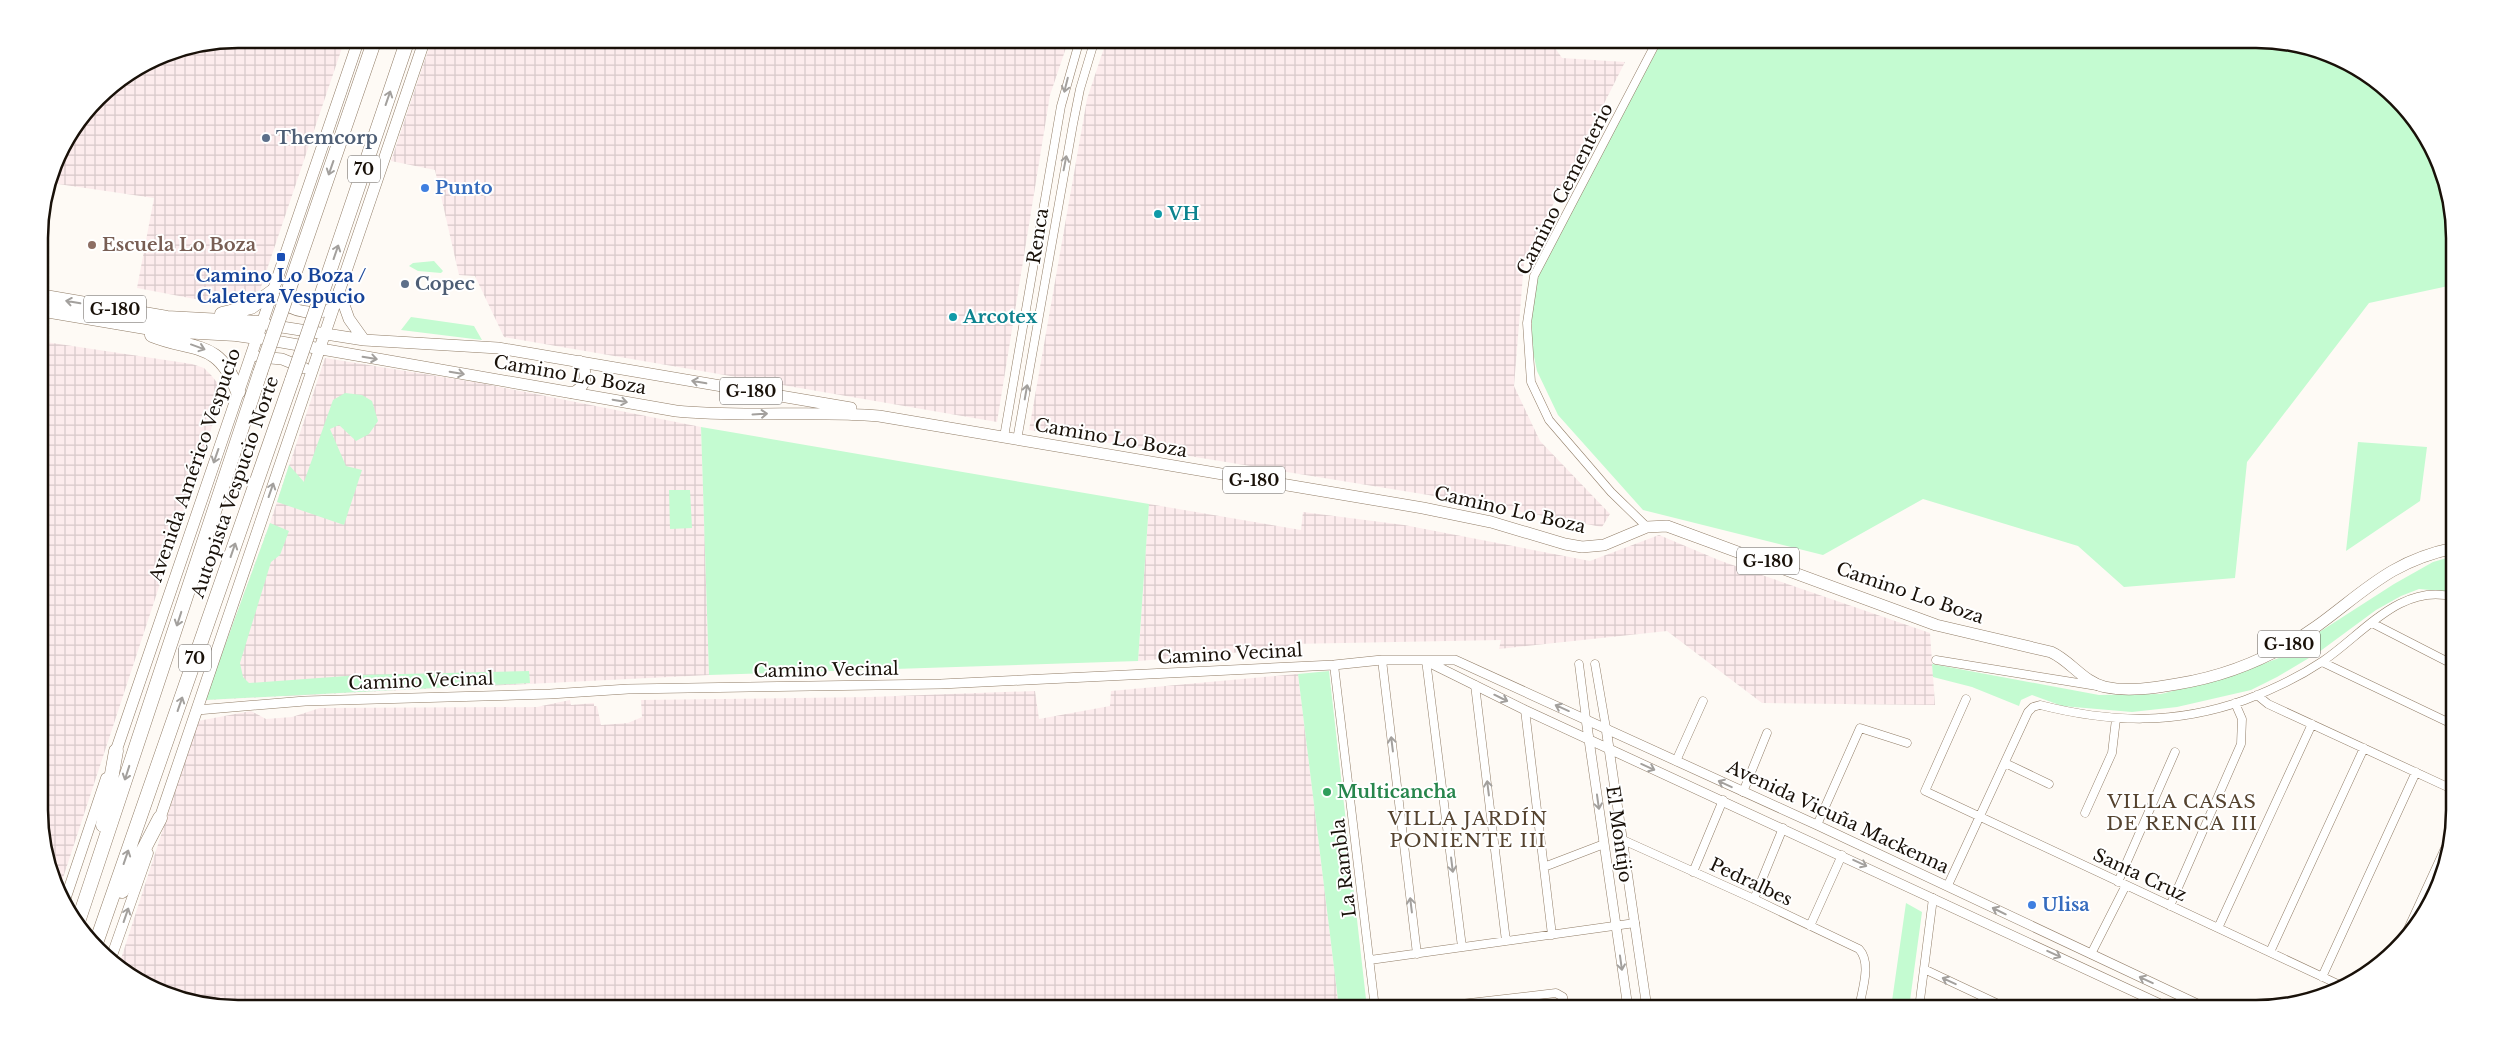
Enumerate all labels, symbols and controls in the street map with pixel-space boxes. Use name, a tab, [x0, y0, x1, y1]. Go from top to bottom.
one-way arrow	[1061, 77, 1071, 93]
one-way arrow	[383, 91, 393, 107]
street label: Camino Cementerio	[1512, 100, 1618, 278]
place label: Themcorp	[276, 127, 378, 149]
marker: Themcorp	[260, 132, 272, 144]
one-way arrow	[1061, 155, 1071, 171]
road number: 70	[348, 156, 380, 182]
one-way arrow	[325, 159, 335, 175]
place label: Punto	[435, 177, 493, 199]
marker: Punto	[419, 182, 431, 194]
place label: VH	[1167, 203, 1200, 225]
street label: Renca	[1023, 206, 1053, 266]
marker: VH	[1152, 208, 1164, 220]
place label: Escuela Lo Boza	[102, 234, 257, 256]
marker: Escuela Lo Boza	[86, 239, 98, 251]
one-way arrow	[332, 245, 341, 261]
marker: Camino Lo Boza / Caletera Vespucio	[275, 251, 287, 263]
place label: Camino Lo Boza / Caletera Vespucio	[196, 265, 367, 308]
place label: Copec	[415, 273, 475, 295]
marker: Copec	[399, 278, 411, 290]
road number: G-180	[84, 296, 146, 322]
one-way arrow	[65, 297, 81, 307]
place label: Arcotex	[962, 306, 1038, 328]
marker: Arcotex	[947, 311, 959, 323]
one-way arrow	[190, 343, 205, 352]
street label: Avenida Américo Vespucio	[144, 345, 245, 586]
street label: Camino Lo Boza	[492, 351, 648, 399]
one-way arrow	[362, 353, 378, 363]
one-way arrow	[449, 368, 465, 378]
street label: Autopista Vespucio Norte	[186, 373, 283, 602]
one-way arrow	[691, 376, 707, 386]
road number: G-180	[720, 378, 782, 404]
one-way arrow	[1022, 384, 1031, 400]
one-way arrow	[612, 397, 628, 407]
one-way arrow	[752, 410, 768, 419]
street label: Camino Lo Boza	[1033, 414, 1189, 462]
one-way arrow	[211, 448, 221, 464]
road number: G-180	[1223, 466, 1285, 494]
street label: Camino Lo Boza	[1432, 482, 1588, 538]
one-way arrow	[267, 483, 276, 499]
one-way arrow	[229, 543, 238, 559]
road number: G-180	[1737, 548, 1799, 574]
street label: Camino Lo Boza	[1833, 557, 1987, 629]
one-way arrow	[173, 611, 183, 627]
road number: G-180	[2258, 630, 2320, 658]
street label: Camino Vecinal	[1157, 639, 1303, 669]
road number: 70	[179, 644, 211, 671]
street label: Camino Vecinal	[753, 658, 899, 682]
street label: Camino Vecinal	[348, 667, 494, 695]
one-way arrow	[1493, 694, 1508, 703]
one-way arrow	[175, 696, 185, 712]
one-way arrow	[1555, 702, 1570, 712]
one-way arrow	[1387, 736, 1397, 752]
street label: Avenida Vicuña Mackenna	[1723, 755, 1953, 878]
one-way arrow	[1640, 762, 1655, 772]
one-way arrow	[122, 765, 132, 781]
one-way arrow	[1718, 778, 1733, 788]
place label: Multicancha	[1337, 781, 1457, 803]
one-way arrow	[1483, 781, 1493, 797]
street label: El Montijo	[1601, 784, 1637, 884]
marker: Multicancha	[1321, 786, 1333, 798]
district label: VILLA CASAS DE RENCA III	[2106, 790, 2258, 835]
one-way arrow	[1593, 793, 1603, 809]
district label: VILLA JARDÍN PONIENTE III	[1387, 807, 1548, 852]
street label: La Rambla	[1327, 817, 1361, 919]
street label: Santa Cruz	[2090, 844, 2190, 906]
one-way arrow	[122, 850, 131, 866]
street label: Pedralbes	[1706, 853, 1796, 911]
one-way arrow	[1447, 857, 1457, 873]
one-way arrow	[1852, 859, 1867, 869]
place label: Ulisa	[2042, 894, 2090, 916]
one-way arrow	[1406, 898, 1416, 914]
marker: Ulisa	[2026, 899, 2038, 911]
one-way arrow	[1992, 906, 2007, 915]
one-way arrow	[122, 907, 131, 923]
one-way arrow	[2046, 950, 2061, 960]
one-way arrow	[1617, 954, 1627, 970]
one-way arrow	[2139, 974, 2154, 984]
one-way arrow	[1942, 976, 1957, 986]

